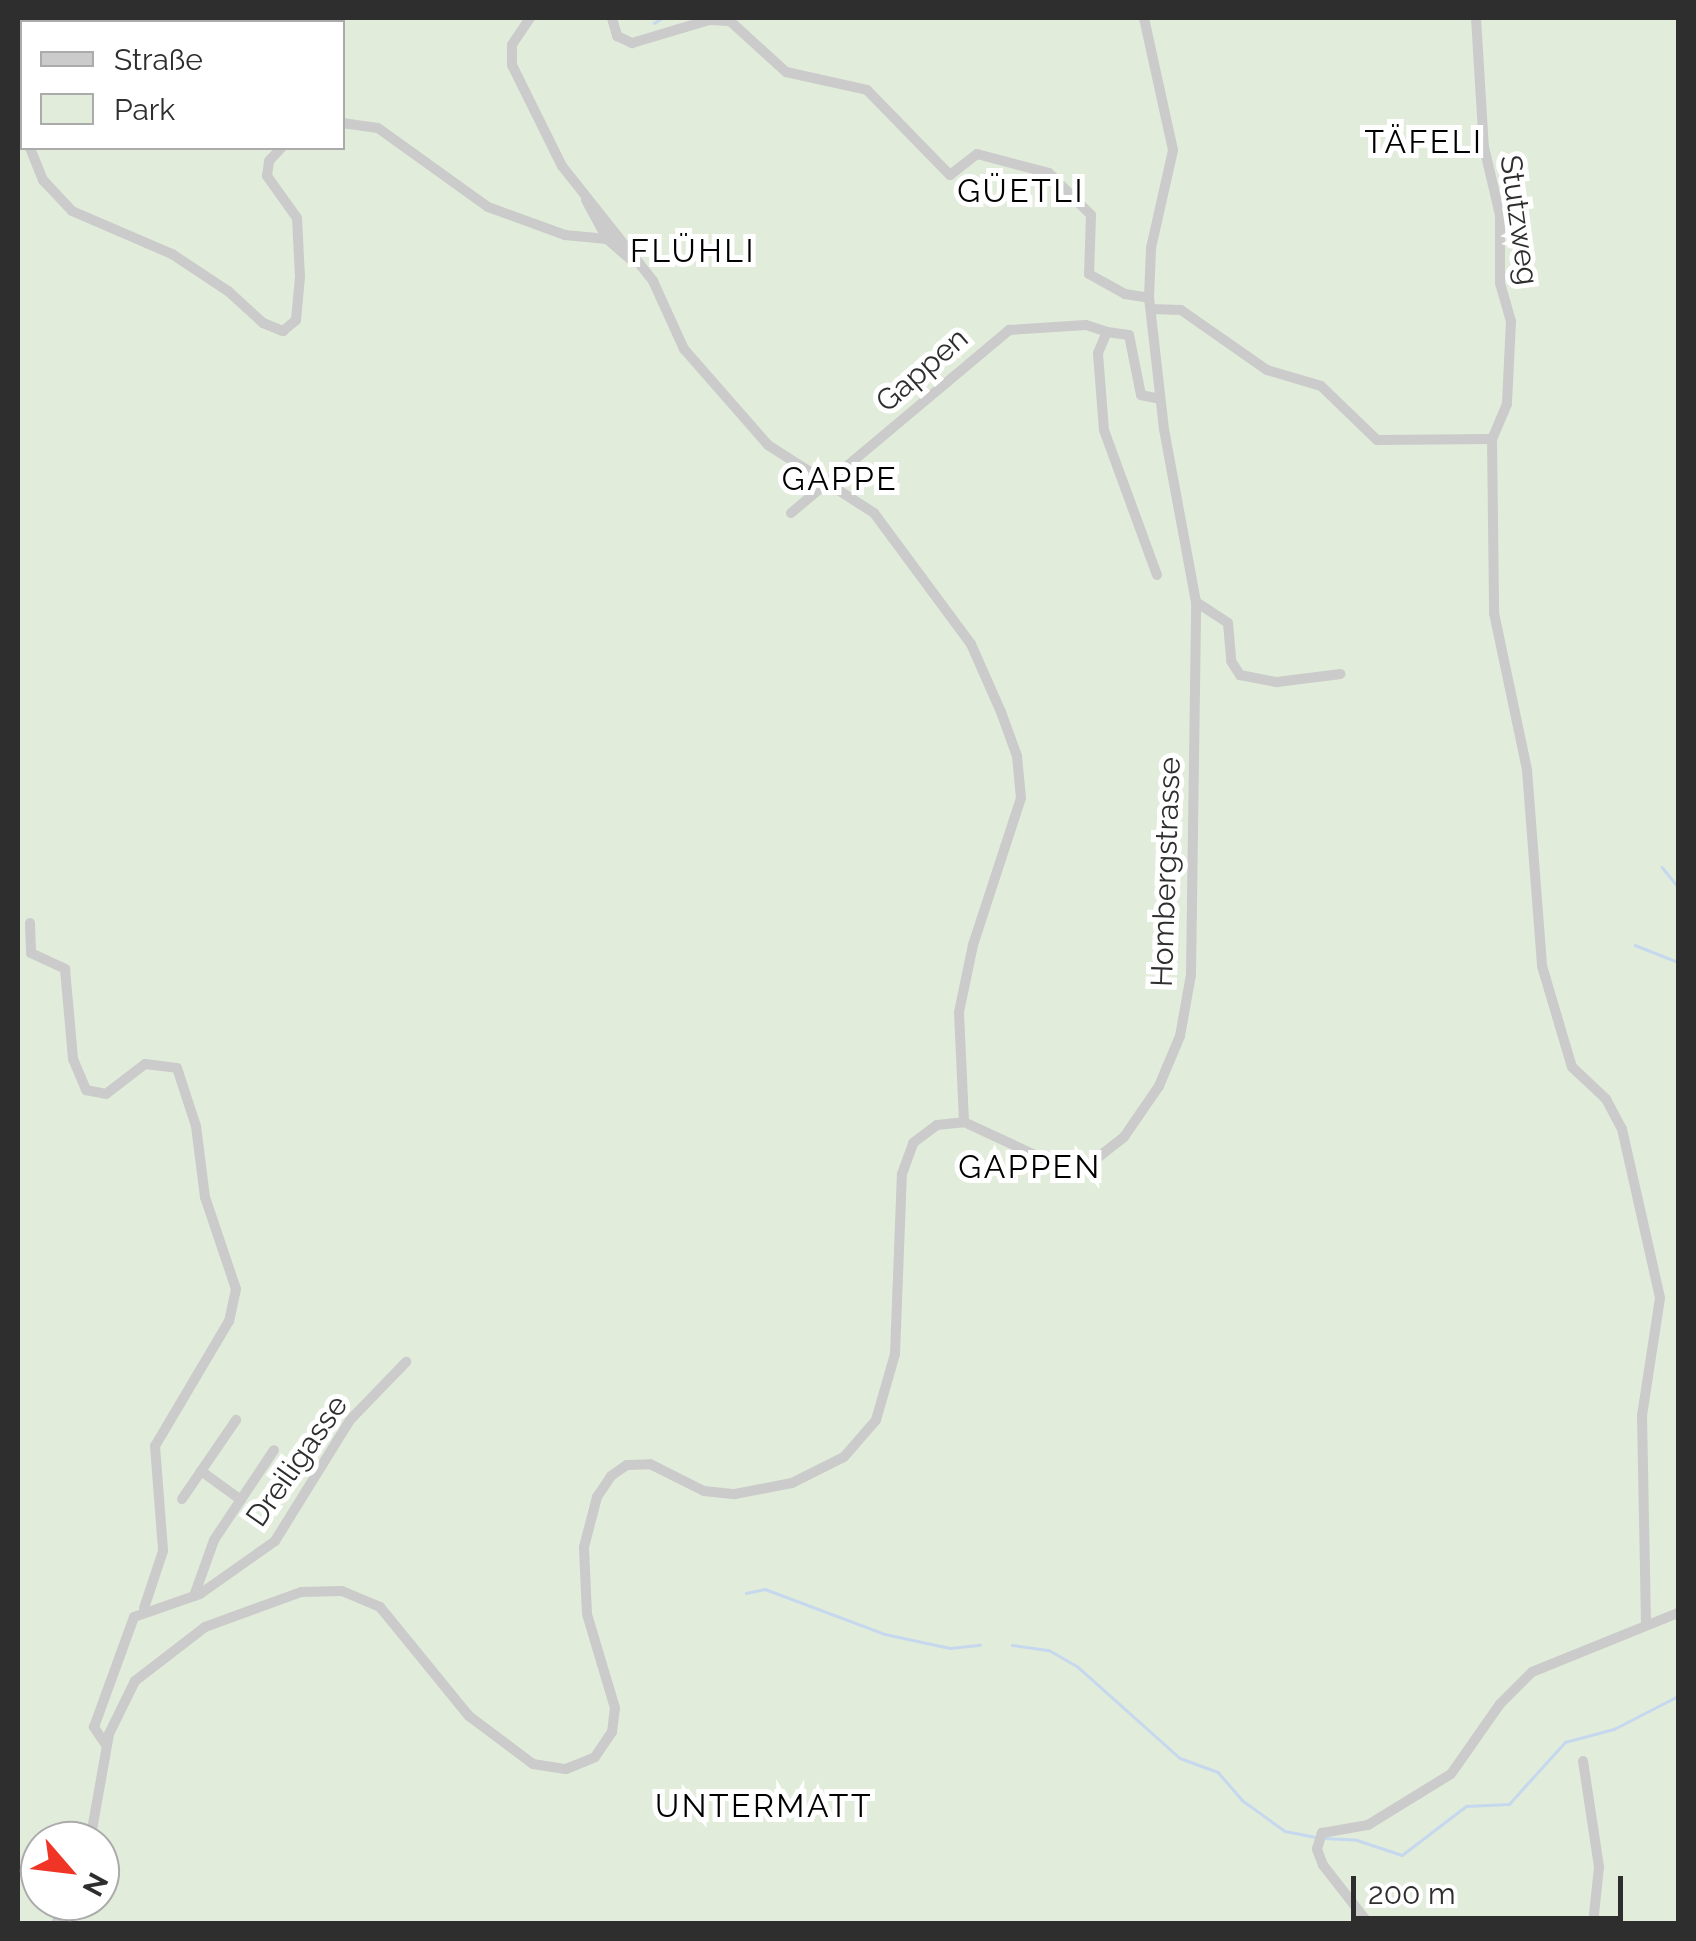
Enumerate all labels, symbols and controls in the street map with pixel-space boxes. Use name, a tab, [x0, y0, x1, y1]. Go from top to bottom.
legend	[20, 20, 345, 150]
text: Straße	[114, 42, 203, 77]
text: Park	[114, 92, 175, 127]
district label: TÄFELI	[1365, 123, 1483, 161]
street label: Stutzweg	[1492, 153, 1546, 287]
district label: GÜETLI	[957, 172, 1085, 210]
district label: FLÜHLI	[630, 232, 756, 270]
street label: Gappen	[869, 320, 975, 420]
district label: GAPPE	[782, 460, 898, 498]
street label: Hombergstrasse	[1144, 756, 1188, 988]
district label: GAPPEN	[958, 1148, 1102, 1186]
street label: Dreiligasse	[239, 1388, 355, 1534]
district label: UNTERMATT	[655, 1787, 873, 1825]
north arrow	[20, 1821, 120, 1921]
scale bar	[1356, 1856, 1628, 1918]
text: N	[76, 1867, 115, 1902]
text: 200 m	[1368, 1876, 1456, 1911]

